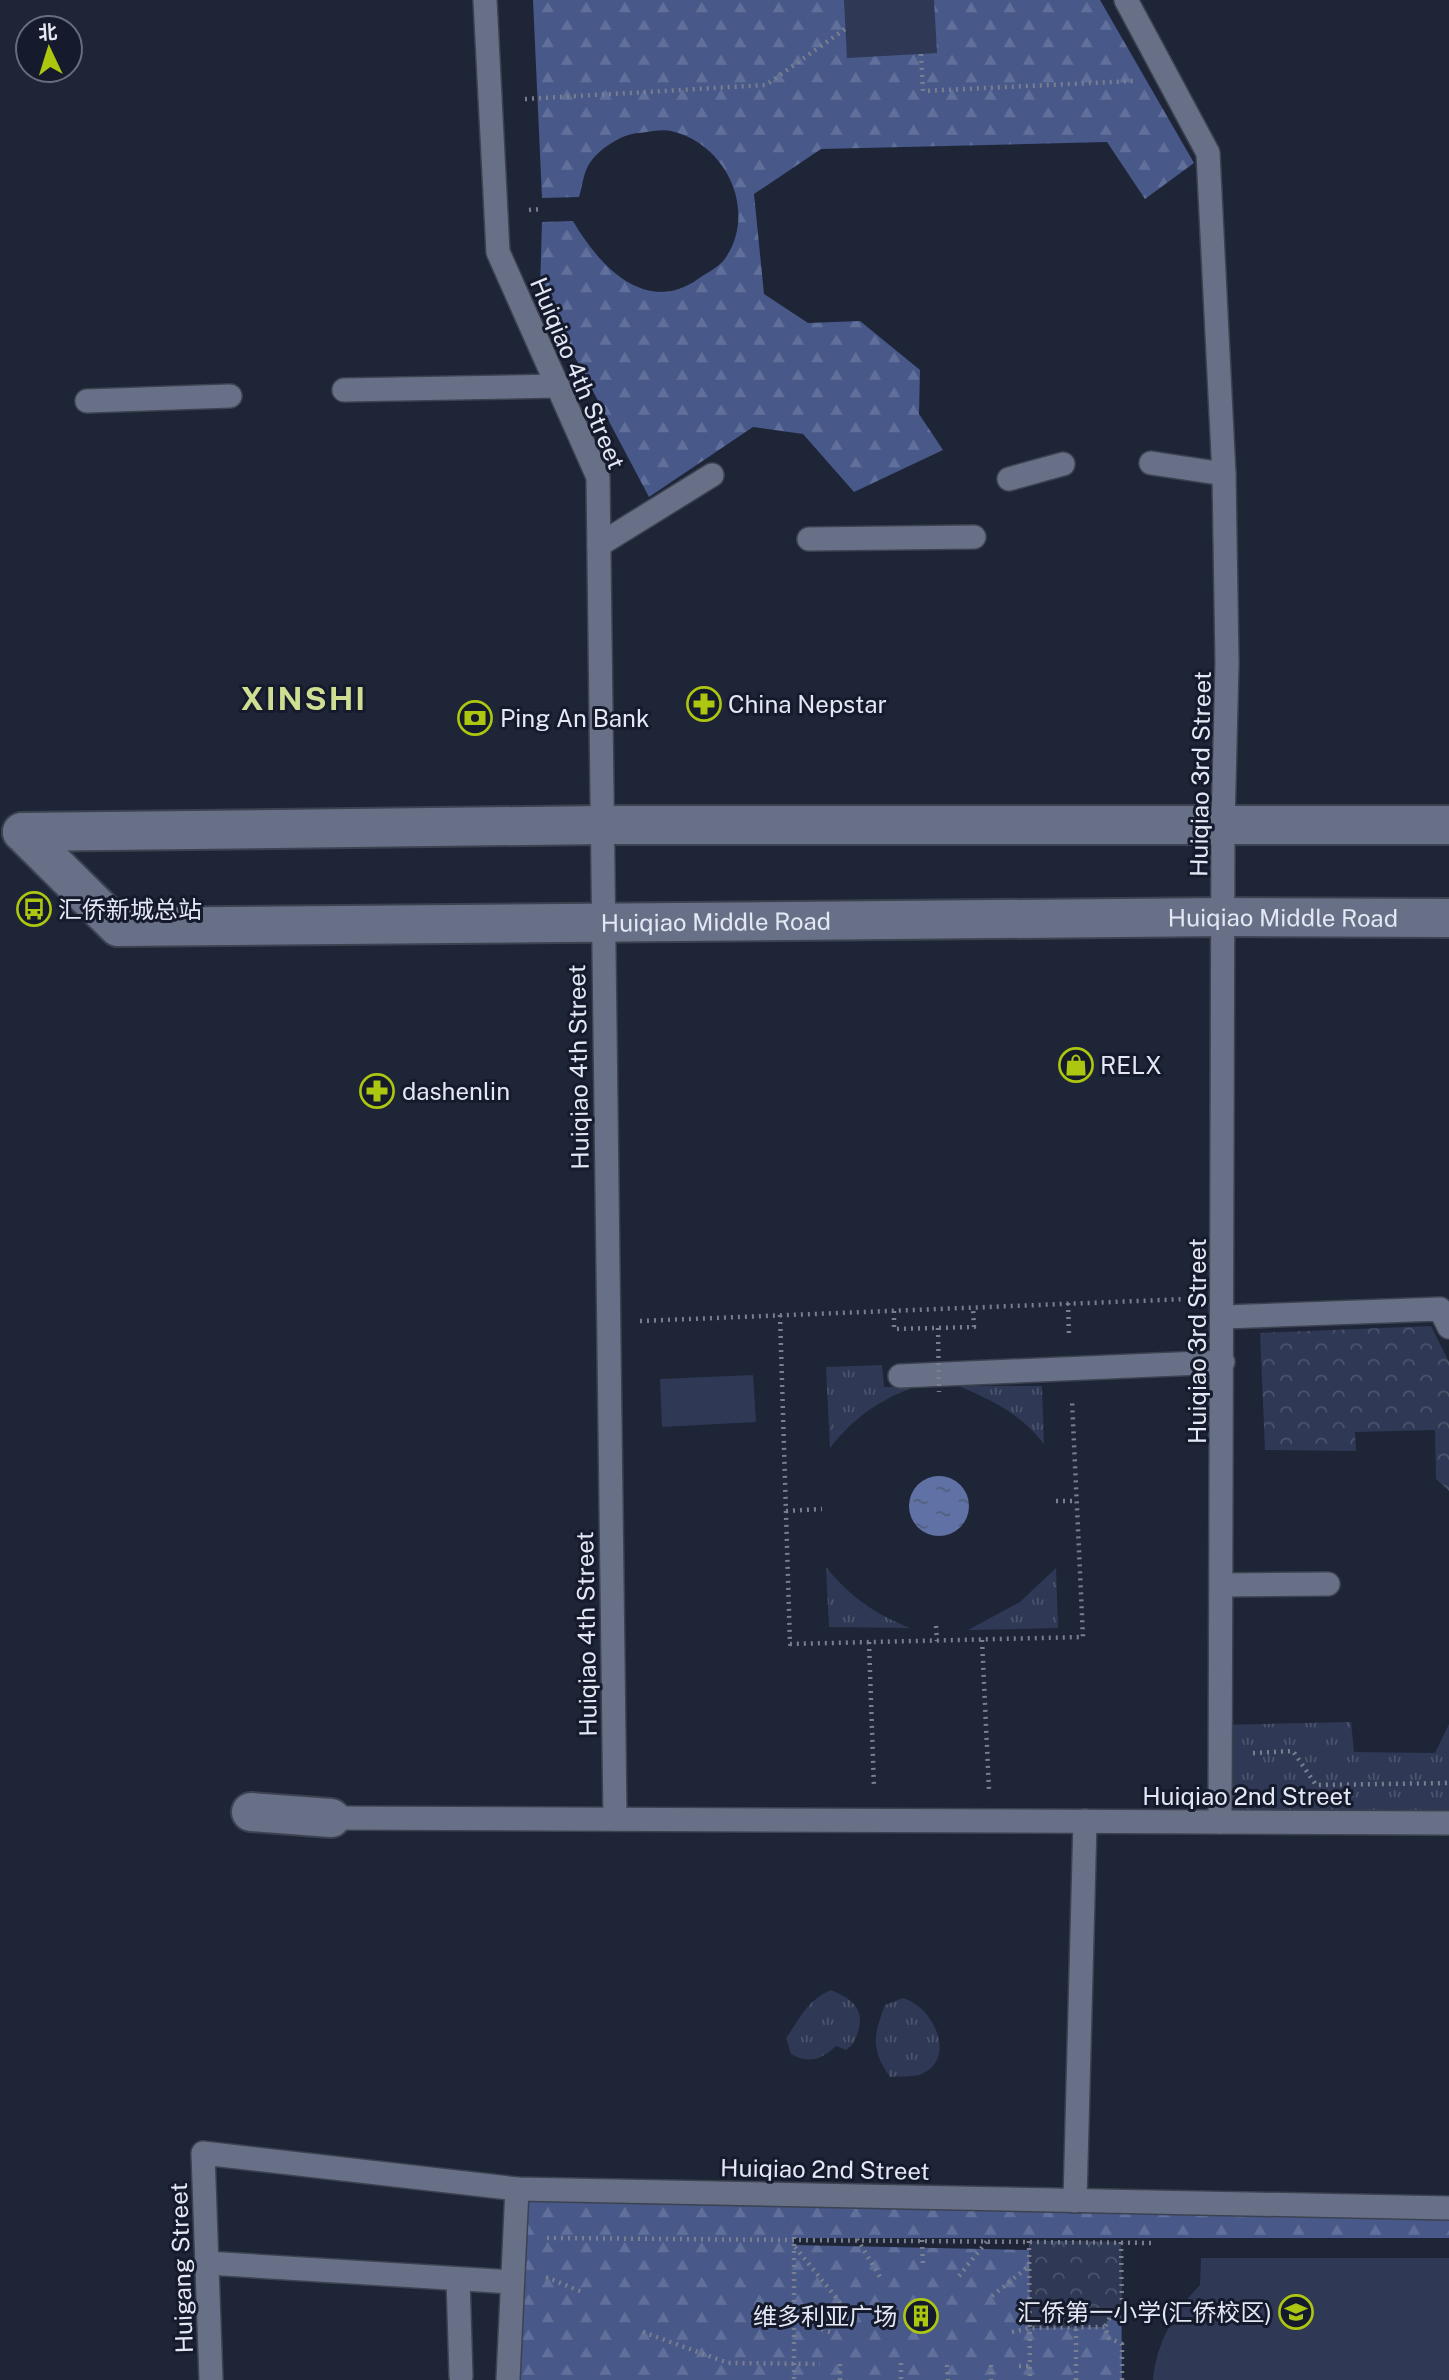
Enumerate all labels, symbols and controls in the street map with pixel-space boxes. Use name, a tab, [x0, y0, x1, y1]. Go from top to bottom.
north arrow	[14, 14, 84, 84]
text: 北	[38, 20, 58, 44]
street label: Huiqiao 4th Street	[525, 273, 631, 473]
street label: Huiqiao 3rd Street	[1184, 671, 1216, 877]
district label: XINSHI	[241, 680, 367, 717]
pharmacy icon: China Nepstar	[685, 685, 723, 723]
place label: China Nepstar	[728, 690, 887, 718]
bank icon: Ping An Bank	[456, 699, 494, 737]
place label: Ping An Bank	[500, 704, 649, 732]
bus stop icon: 汇侨新城总站	[15, 890, 53, 928]
place label: 汇侨新城总站	[58, 895, 202, 923]
street label: Huiqiao Middle Road	[1168, 903, 1398, 932]
street label: Huiqiao Middle Road	[601, 907, 831, 937]
street label: Huiqiao 4th Street	[562, 964, 594, 1170]
shop icon: RELX	[1057, 1046, 1095, 1084]
place label: RELX	[1100, 1051, 1162, 1079]
pharmacy icon: dashenlin	[358, 1072, 396, 1110]
place label: dashenlin	[402, 1077, 510, 1105]
street label: Huiqiao 3rd Street	[1183, 1238, 1211, 1444]
street label: Huiqiao 4th Street	[570, 1531, 602, 1737]
street label: Huiqiao 2nd Street	[1142, 1782, 1352, 1810]
street label: Huiqiao 2nd Street	[720, 2153, 930, 2185]
street label: Huigang Street	[164, 2182, 198, 2354]
school or university icon: 汇侨第一小学(汇侨校区)	[1277, 2293, 1315, 2331]
building icon: 维多利亚广场	[902, 2297, 940, 2335]
place label: 汇侨第一小学(汇侨校区)	[1017, 2298, 1272, 2326]
place label: 维多利亚广场	[753, 2302, 897, 2330]

